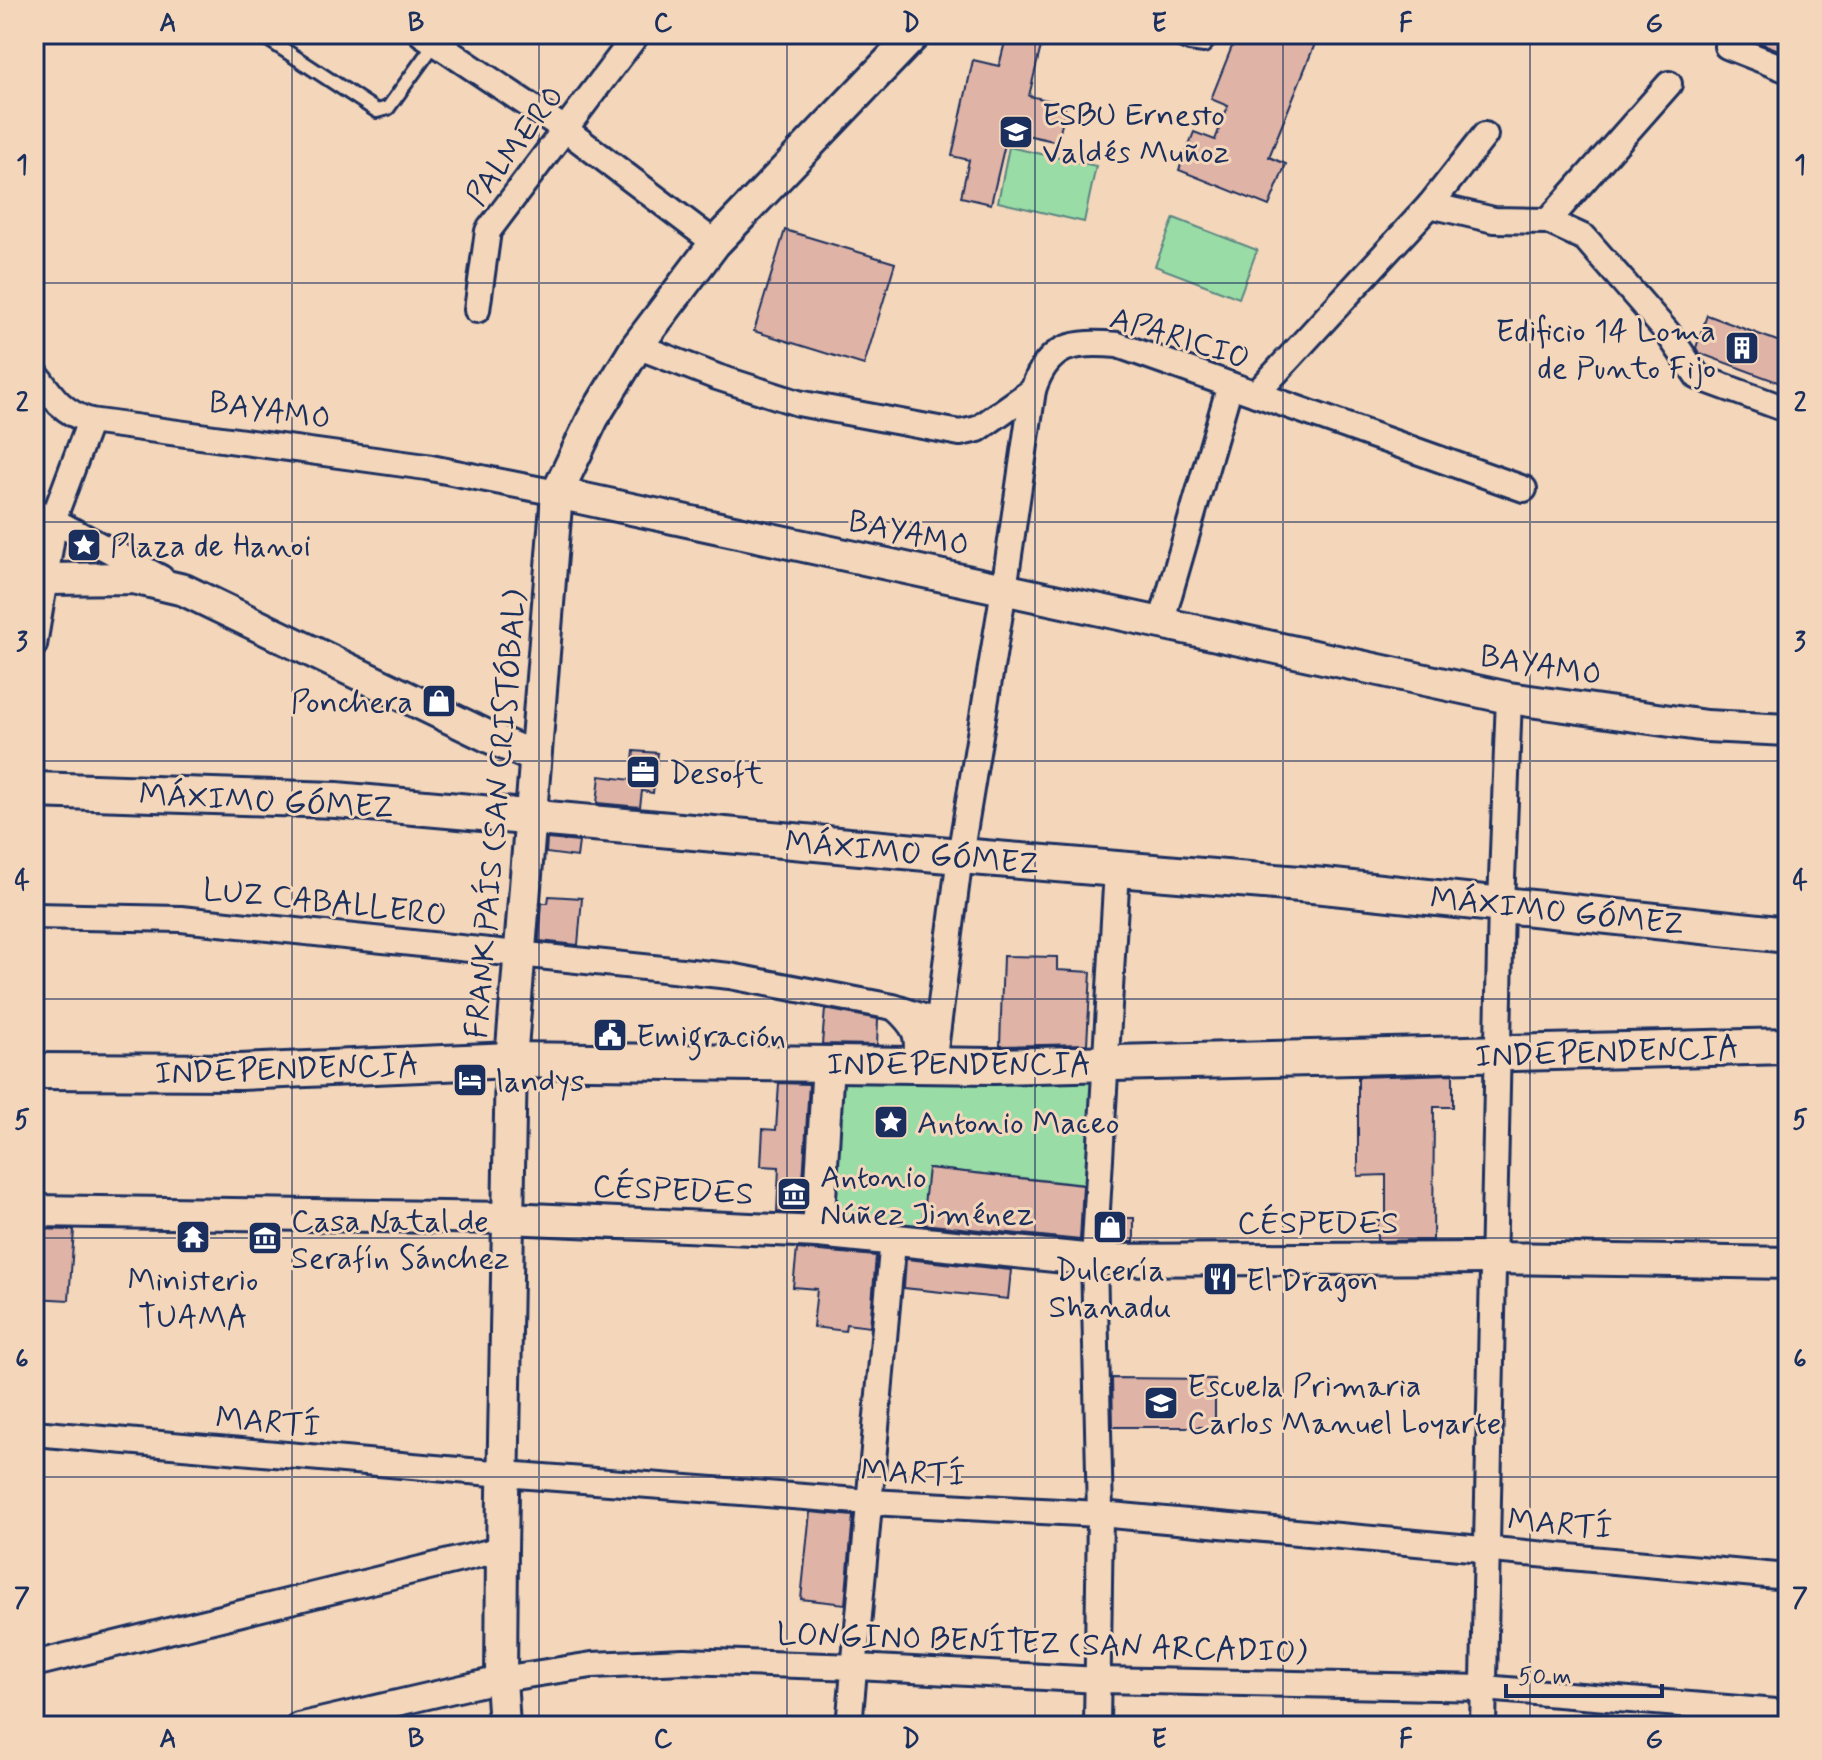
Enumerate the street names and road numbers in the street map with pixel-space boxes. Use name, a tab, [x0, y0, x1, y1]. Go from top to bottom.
street label: PALMERO	[457, 77, 575, 215]
street label: APARICIO	[1104, 298, 1254, 380]
street label: BAYAMO	[206, 382, 333, 440]
street label: BAYAMO	[844, 501, 973, 567]
street label: FRANK PAÍS (SAN CRISTÓBAL)	[456, 588, 538, 1040]
street label: BAYAMO	[1477, 636, 1604, 696]
street label: MÁXIMO GÓMEZ	[138, 774, 394, 830]
street label: MÁXIMO GÓMEZ	[783, 822, 1040, 886]
street label: LUZ CABALLERO	[201, 869, 449, 937]
street label: MÁXIMO GÓMEZ	[1428, 878, 1686, 946]
street label: INDEPENDENCIA	[1474, 1027, 1740, 1079]
street label: INDEPENDENCIA	[154, 1044, 420, 1096]
street label: INDEPENDENCIA	[827, 1044, 1091, 1086]
street label: CÉSPEDES	[591, 1166, 755, 1216]
street label: CÉSPEDES	[1237, 1203, 1399, 1245]
street label: MARTÍ	[214, 1397, 322, 1448]
street label: MARTÍ	[859, 1450, 966, 1498]
street label: MARTÍ	[1506, 1499, 1614, 1550]
street label: LONGINO BENÍTEZ (SAN ARCADIO)	[776, 1614, 1308, 1674]

